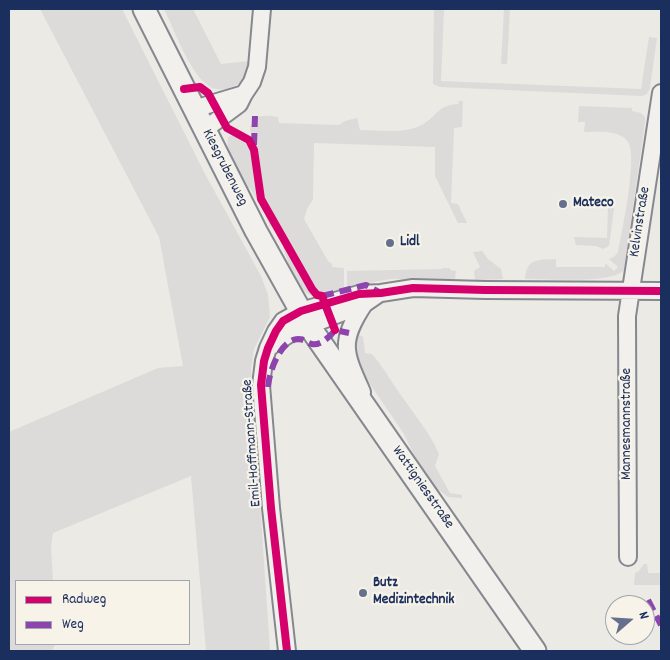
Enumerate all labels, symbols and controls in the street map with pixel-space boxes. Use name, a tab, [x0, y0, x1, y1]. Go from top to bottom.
street label: Kiesgrubenweg	[197, 126, 251, 210]
street label: Kelvinstraße	[627, 185, 655, 259]
place label: Mateco	[573, 195, 614, 213]
marker: Mateco	[557, 198, 569, 210]
place label: Lidl	[400, 234, 419, 252]
marker: Lidl	[384, 237, 396, 249]
street label: Mannesmannstraße	[619, 368, 637, 480]
street label: Emil-Hoffmann-Straße	[240, 379, 266, 507]
street label: Wattigniesstraße	[387, 443, 457, 533]
place label: Butz Medizintechnik	[373, 575, 454, 610]
legend	[15, 580, 190, 645]
marker: Butz Medizintechnik	[357, 587, 369, 599]
text: Radweg	[62, 589, 106, 611]
north arrow	[605, 595, 655, 645]
text: N	[633, 609, 654, 622]
text: Weg	[62, 614, 84, 636]

